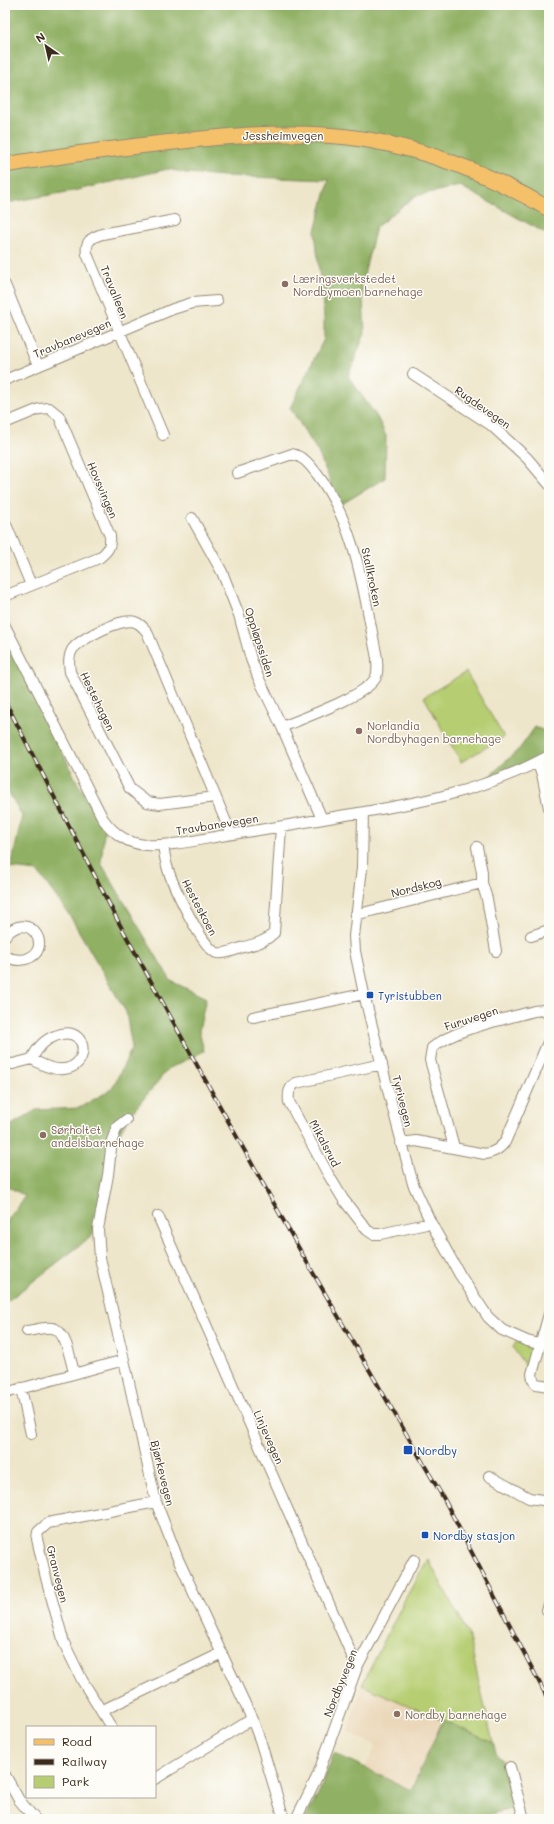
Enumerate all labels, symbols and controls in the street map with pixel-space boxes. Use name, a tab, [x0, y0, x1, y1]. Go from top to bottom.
north arrow	[26, 26, 66, 66]
text: N	[32, 29, 48, 46]
street label: Jessheimvegen	[243, 128, 323, 143]
street label: Travalleen	[97, 263, 133, 321]
place label: Læringsverkstedet Nordbymoen barnehage	[293, 271, 423, 299]
marker: Læringsverkstedet Nordbymoen barnehage	[280, 279, 290, 289]
street label: Travbanevegen	[31, 315, 113, 361]
street label: Rugdevegen	[452, 382, 514, 432]
street label: Hovsvingen	[84, 459, 122, 521]
street label: Stallkroken	[358, 546, 386, 608]
street label: Oppløpssiden	[242, 605, 278, 679]
street label: Hestehagen	[77, 669, 119, 733]
place label: Norlandia Nordbyhagen barnehage	[367, 718, 501, 746]
marker: Norlandia Nordbyhagen barnehage	[354, 726, 364, 736]
street label: Travbanevegen	[175, 810, 259, 838]
street label: Nordskog	[389, 874, 443, 900]
street label: Hesteskoen	[179, 876, 221, 938]
place label: Tyristubben	[378, 988, 442, 1003]
marker: Tyristubben	[365, 990, 375, 1000]
street label: Furuvegen	[442, 1002, 500, 1034]
street label: Tyrivegen	[389, 1074, 417, 1128]
street label: Mikalsrud	[306, 1117, 344, 1169]
place label: Sørholtet andelsbarnehage	[51, 1122, 145, 1150]
marker: Sørholtet andelsbarnehage	[38, 1130, 48, 1140]
street label: Linjevegen	[250, 1408, 288, 1466]
street label: Bjørkevegen	[148, 1439, 178, 1507]
place label: Nordby	[417, 1443, 457, 1458]
marker: Nordby	[402, 1444, 414, 1456]
place label: Nordby stasjon	[433, 1528, 515, 1543]
marker: Nordby stasjon	[420, 1530, 430, 1540]
street label: Granvegen	[44, 1544, 72, 1604]
street label: Nordbyvegen	[320, 1647, 360, 1719]
place label: Nordby barnehage	[405, 1707, 507, 1722]
marker: Nordby barnehage	[392, 1709, 402, 1719]
legend	[26, 1726, 156, 1798]
text: Road	[62, 1733, 92, 1749]
text: Railway	[62, 1753, 107, 1769]
text: Park	[62, 1773, 89, 1789]

